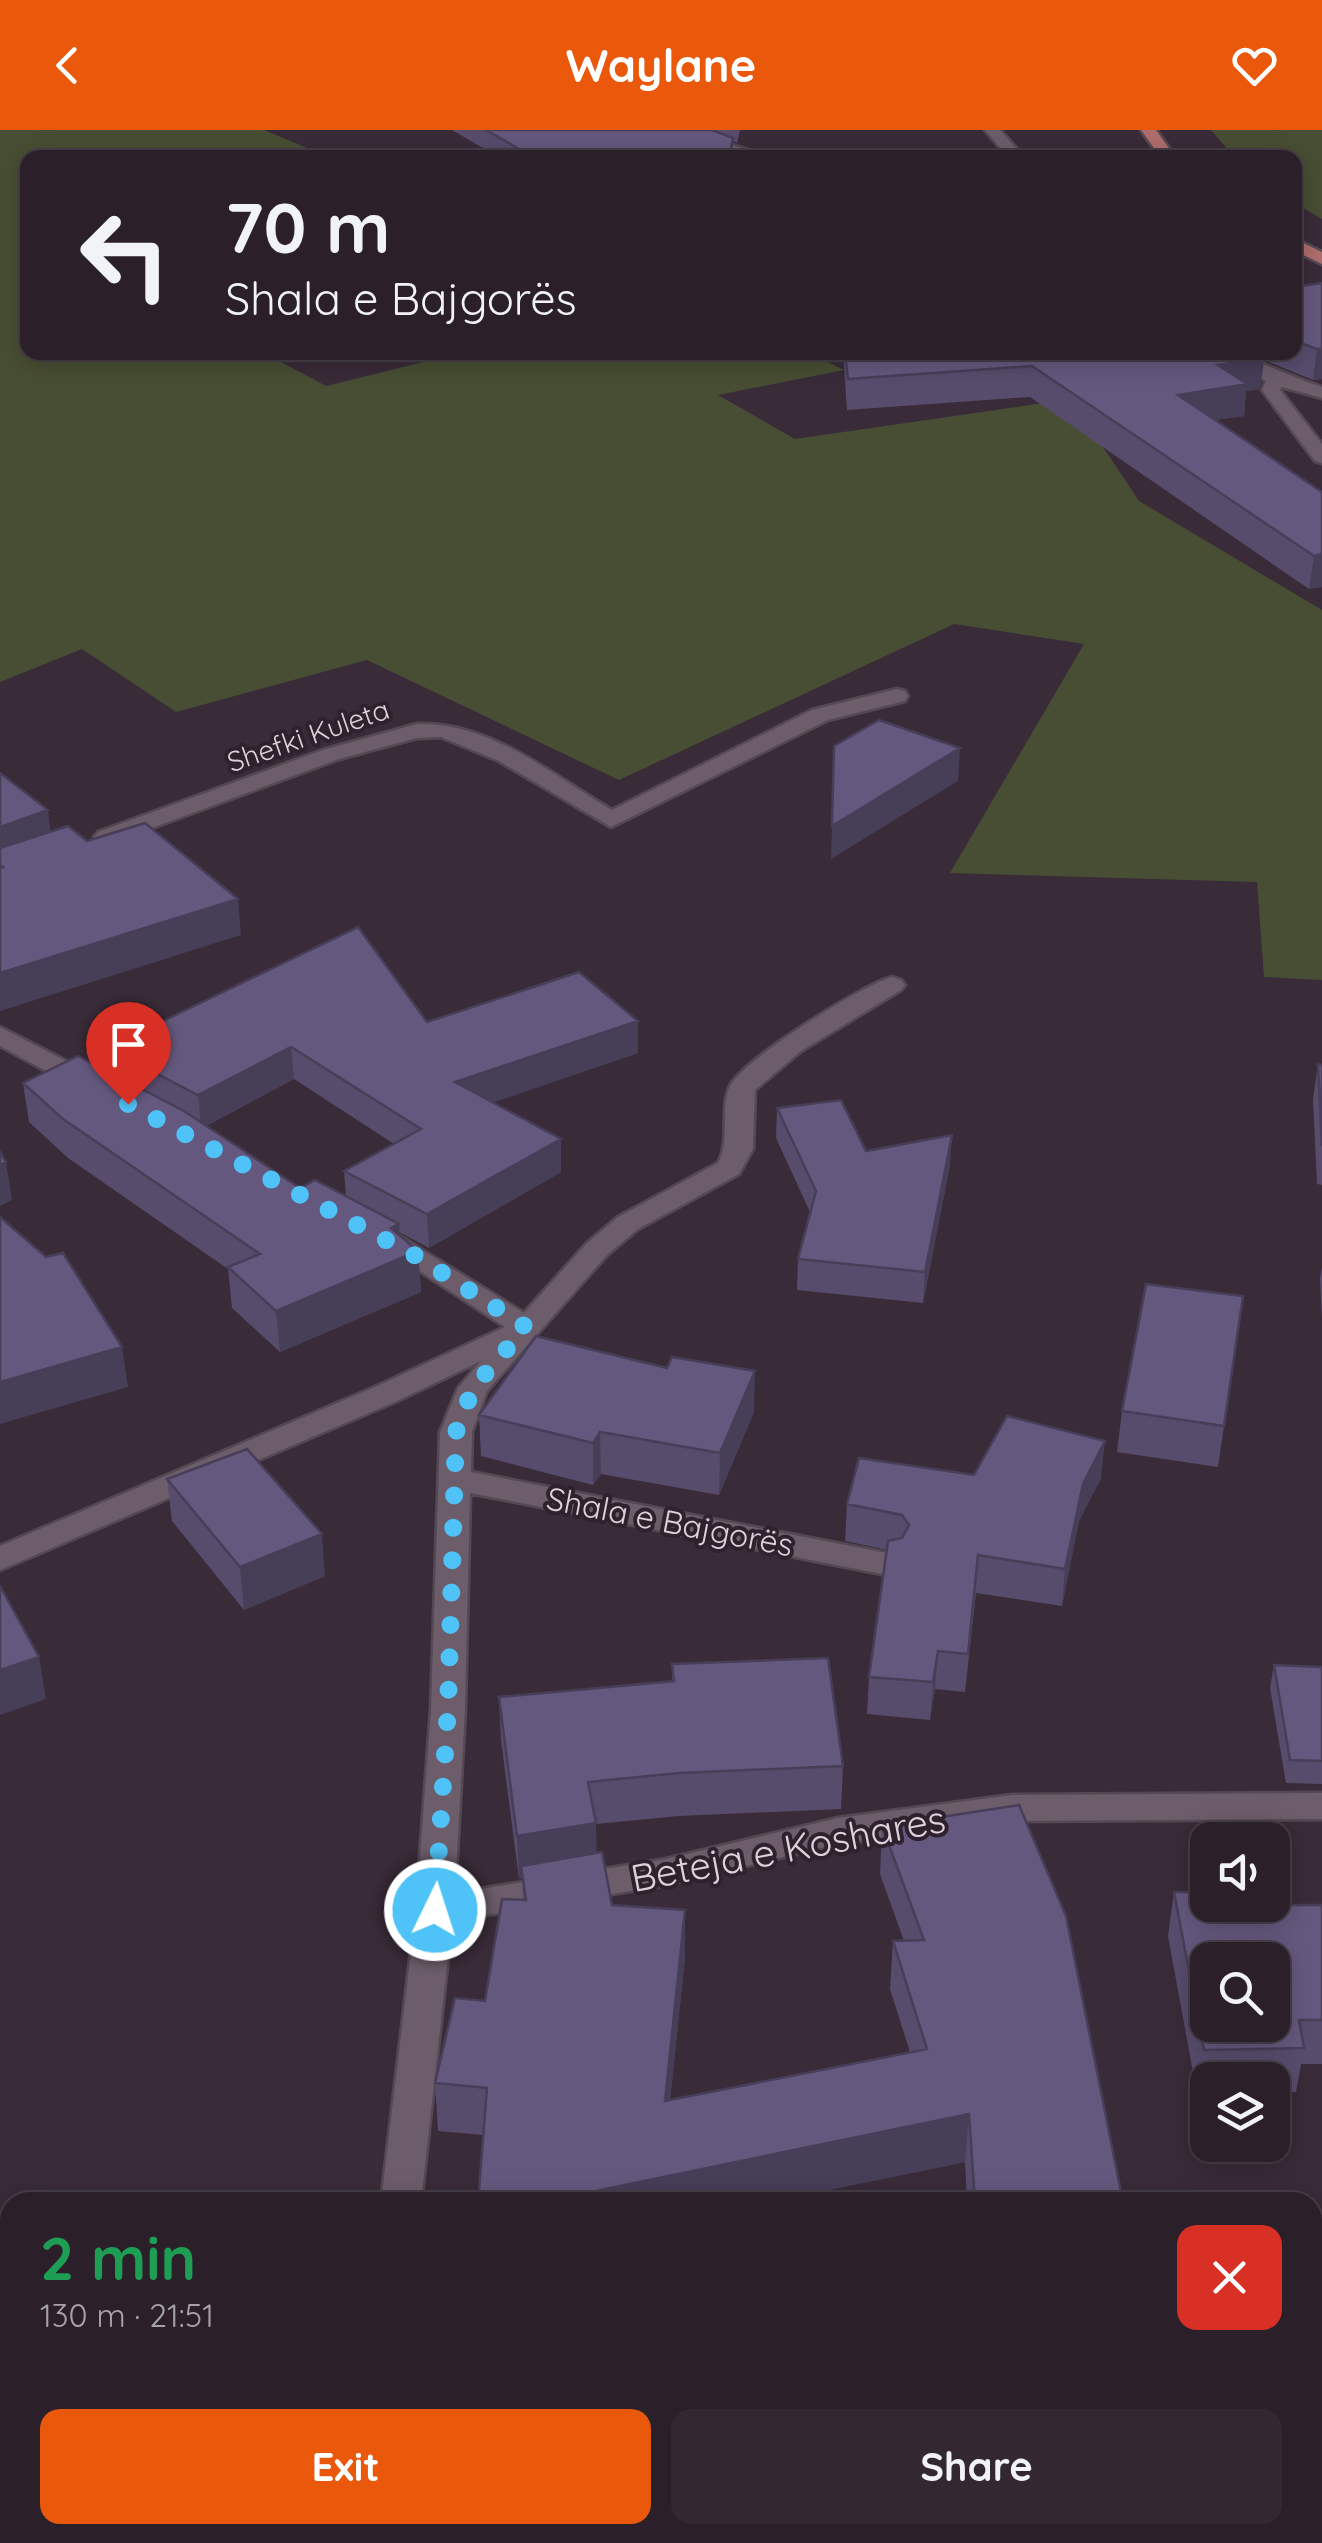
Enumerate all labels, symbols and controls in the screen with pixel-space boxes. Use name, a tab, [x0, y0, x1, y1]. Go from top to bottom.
text: Waylane	[566, 37, 756, 93]
icon: back	[40, 38, 95, 93]
icon: heart	[1227, 38, 1282, 93]
text: 70 m	[225, 183, 391, 271]
icon: left	[60, 190, 190, 320]
text: Shala e Bajgorës	[225, 270, 577, 326]
street label: Shefki Kuleta	[222, 691, 394, 779]
pin	[86, 1002, 171, 1105]
icon: arrive	[101, 1017, 156, 1072]
street label: Shala e Bajgorës	[543, 1478, 797, 1564]
street label: Beteja e Koshares	[627, 1794, 949, 1902]
map controls	[1190, 1822, 1290, 2162]
button: sound	[1190, 1822, 1290, 1922]
position arrow	[383, 1858, 487, 1962]
button: search	[1190, 1942, 1290, 2042]
button: layers	[1190, 2062, 1290, 2162]
text: 2 min	[40, 2220, 196, 2295]
button: close	[1177, 2225, 1282, 2330]
text: 130 m · 21:51	[40, 2295, 214, 2335]
button: Exit	[40, 2409, 651, 2524]
button: Share	[671, 2409, 1282, 2524]

